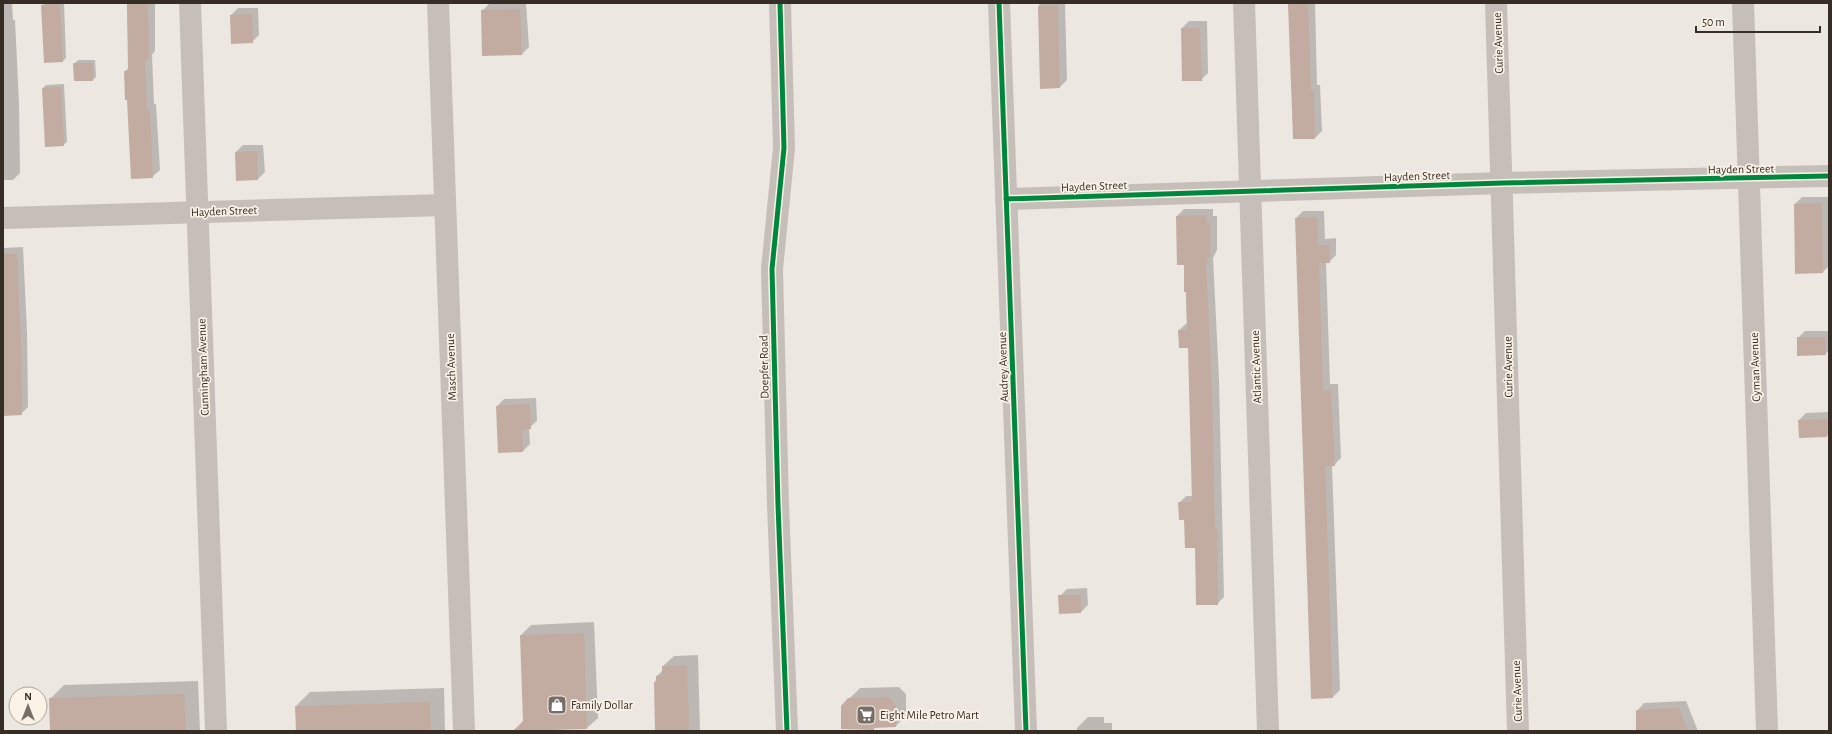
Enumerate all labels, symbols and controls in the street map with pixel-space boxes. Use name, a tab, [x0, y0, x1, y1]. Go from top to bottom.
scale bar	[1696, 8, 1820, 34]
street label: Curie Avenue	[1491, 12, 1505, 74]
text: 50 m	[1702, 16, 1725, 28]
street label: Hayden Street	[1708, 162, 1775, 177]
street label: Hayden Street	[1384, 169, 1451, 184]
street label: Hayden Street	[1061, 179, 1128, 194]
street label: Hayden Street	[191, 204, 258, 219]
street label: Cunningham Avenue	[195, 318, 211, 416]
street label: Atlantic Avenue	[1249, 330, 1263, 404]
street label: Audrey Avenue	[996, 332, 1011, 402]
street label: Cyman Avenue	[1748, 332, 1763, 402]
street label: Masch Avenue	[444, 333, 458, 401]
street label: Doepfer Road	[757, 335, 771, 399]
street label: Curie Avenue	[1501, 336, 1515, 398]
street label: Curie Avenue	[1510, 660, 1524, 722]
north arrow	[8, 686, 48, 726]
text: N	[24, 691, 32, 702]
shop icon: Family Dollar	[546, 694, 568, 716]
place label: Family Dollar	[571, 699, 633, 712]
supermarket icon: Eight Mile Petro Mart	[855, 704, 877, 726]
place label: Eight Mile Petro Mart	[880, 709, 979, 721]

